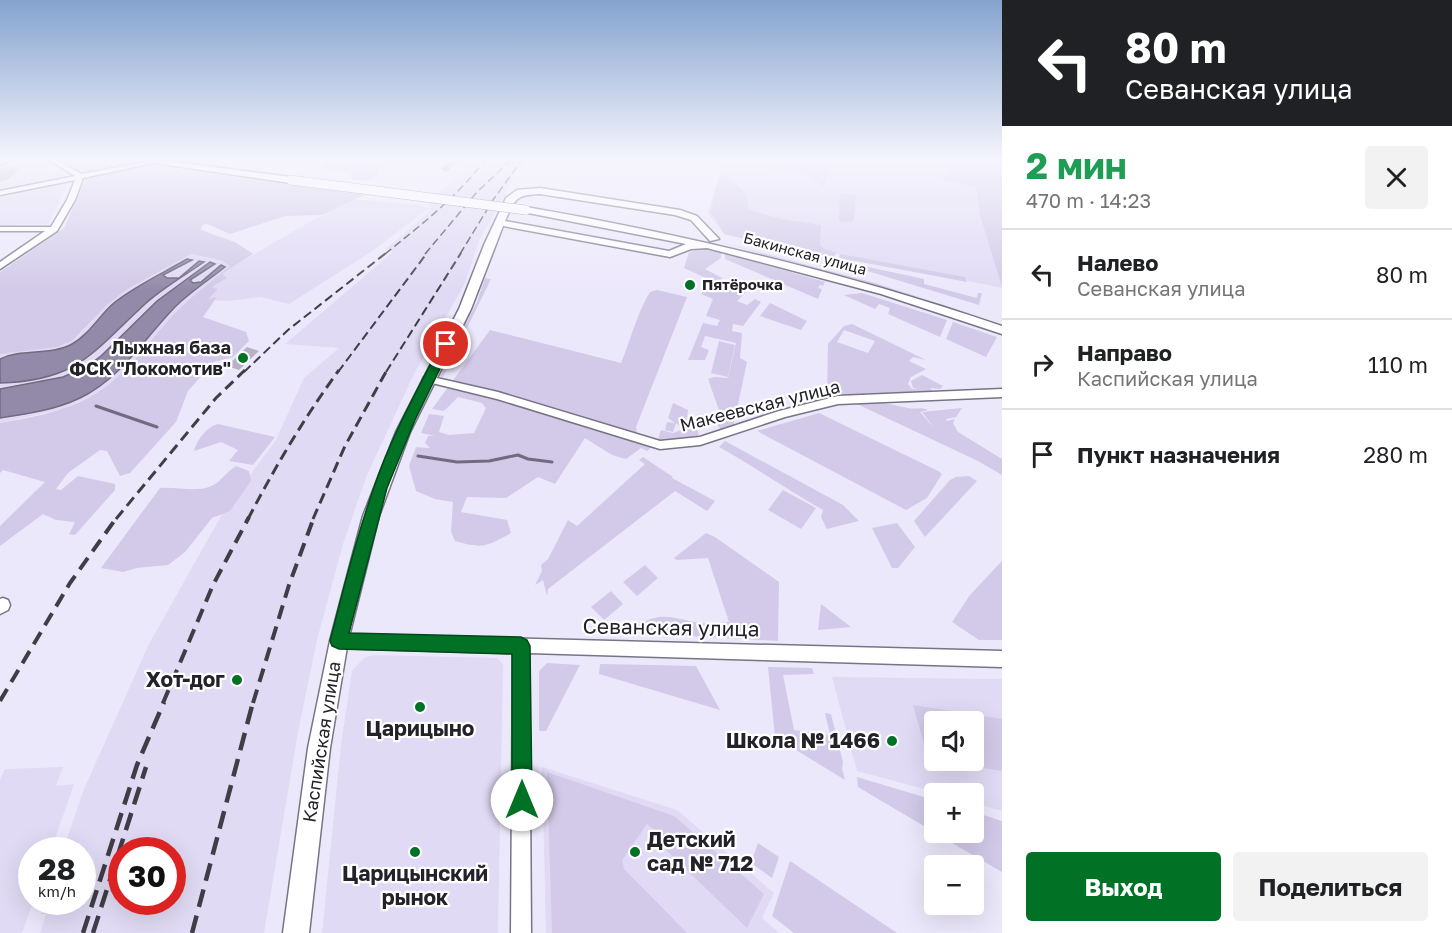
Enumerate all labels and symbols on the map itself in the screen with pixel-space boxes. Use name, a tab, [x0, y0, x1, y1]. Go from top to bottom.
street label: Бакинская улица	[742, 228, 869, 278]
place label: Пятёрочка	[702, 275, 783, 293]
marker: Пятёрочка	[683, 278, 697, 292]
pin	[420, 318, 471, 369]
place label: Лыжная база ФСК "Локомотив"	[69, 336, 231, 379]
marker: Лыжная база ФСК "Локомотив"	[236, 351, 250, 365]
street label: Макеевская улица	[677, 374, 842, 436]
street label: Севанская улица	[582, 612, 760, 642]
street label: Каспийская улица	[297, 660, 345, 824]
place label: Хот-дог	[146, 666, 225, 692]
marker: Хот-дог	[230, 673, 244, 687]
marker: Царицыно	[413, 700, 427, 714]
place label: Царицыно	[366, 715, 474, 741]
place label: Школа № 1466	[726, 727, 880, 753]
marker: Школа № 1466	[885, 734, 899, 748]
position arrow	[490, 768, 554, 832]
place label: Детский сад № 712	[647, 826, 753, 876]
speed limit sign: 30	[108, 837, 186, 915]
marker: Царицынский рынок	[408, 845, 422, 859]
marker: Детский сад № 712	[628, 845, 642, 859]
place label: Царицынский рынок	[342, 860, 488, 910]

